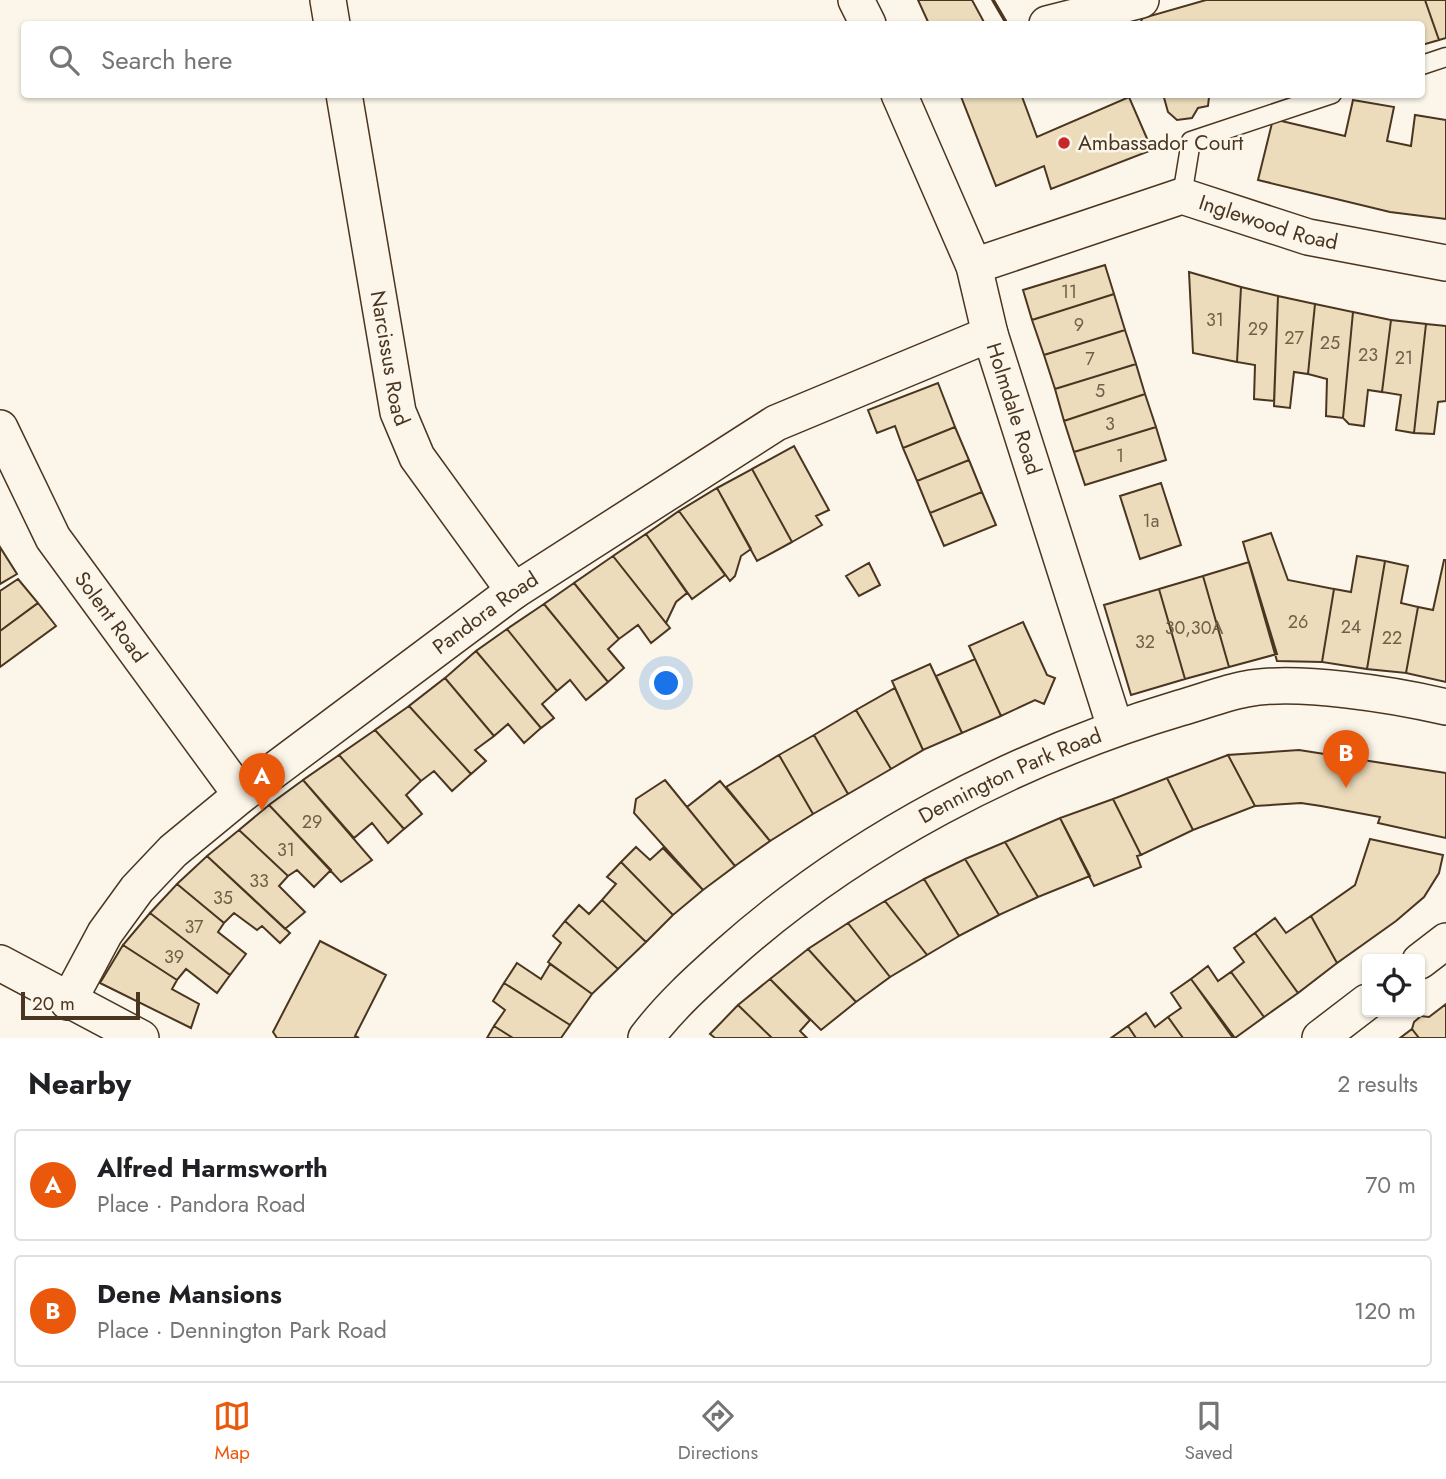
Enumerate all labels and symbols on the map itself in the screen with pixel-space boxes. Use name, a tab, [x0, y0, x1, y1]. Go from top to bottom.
place label: Ambassador Court	[1078, 128, 1243, 158]
marker: Ambassador Court	[1056, 135, 1072, 151]
street label: Inglewood Road	[1195, 187, 1340, 257]
house number: 11	[1061, 279, 1077, 305]
street label: Narcissus Road	[363, 288, 417, 431]
house number: 31	[1206, 307, 1224, 333]
house number: 9	[1074, 312, 1084, 338]
house number: 29	[1248, 316, 1268, 342]
house number: 27	[1284, 325, 1304, 351]
house number: 25	[1320, 330, 1340, 356]
street label: Holmdale Road	[979, 339, 1049, 479]
house number: 23	[1358, 342, 1378, 368]
house number: 21	[1395, 345, 1413, 371]
house number: 7	[1085, 346, 1095, 372]
house number: 5	[1095, 378, 1105, 404]
house number: 3	[1105, 411, 1115, 437]
house number: 1	[1116, 443, 1124, 469]
house number: 1a	[1143, 508, 1159, 534]
street label: Pandora Road	[426, 564, 544, 662]
street label: Solent Road	[67, 565, 154, 669]
house number: 26	[1288, 609, 1308, 635]
house number: 24	[1341, 614, 1361, 640]
house number: 30,30A	[1165, 615, 1223, 641]
house number: 22	[1382, 625, 1402, 651]
house number: 32	[1135, 629, 1155, 655]
your location	[649, 666, 683, 700]
street label: Dennington Park Road	[913, 720, 1106, 831]
pin: B	[1323, 730, 1369, 788]
pin: A	[239, 753, 285, 811]
house number: 29	[302, 809, 322, 835]
house number: 31	[277, 837, 295, 863]
house number: 33	[249, 868, 269, 894]
house number: 35	[213, 885, 233, 911]
house number: 37	[184, 914, 204, 940]
house number: 39	[164, 944, 184, 970]
scale bar	[21, 989, 140, 1021]

